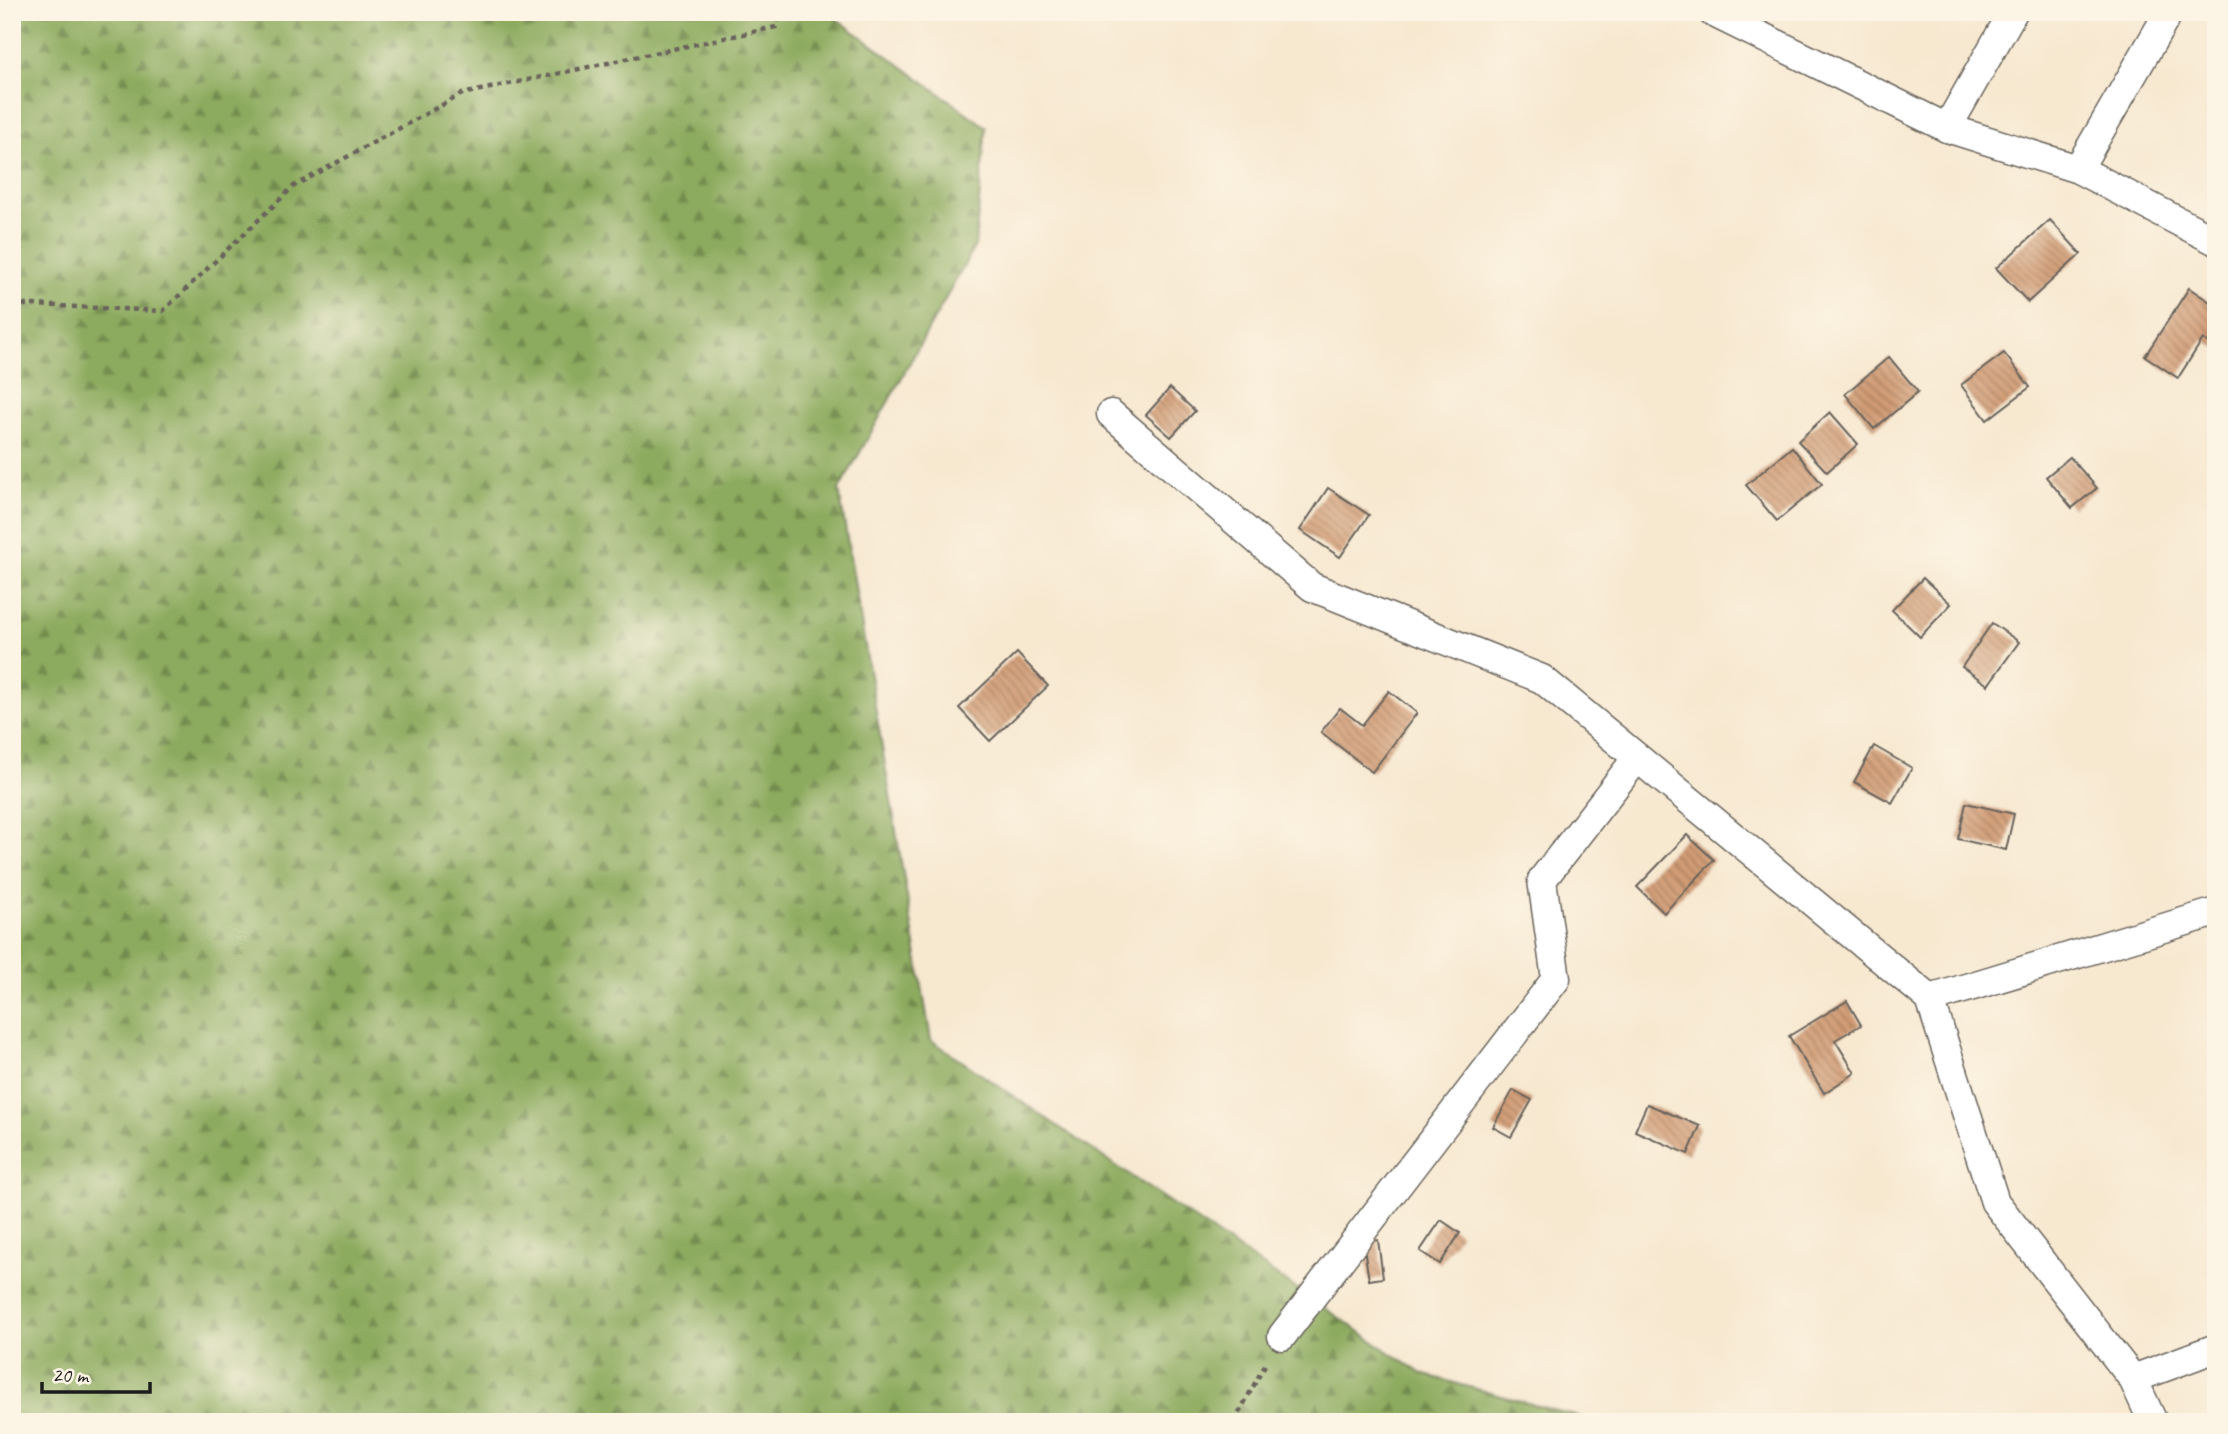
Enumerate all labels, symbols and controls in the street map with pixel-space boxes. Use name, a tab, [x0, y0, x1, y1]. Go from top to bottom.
scale bar	[42, 1350, 150, 1394]
text: 20 m	[52, 1362, 90, 1388]

